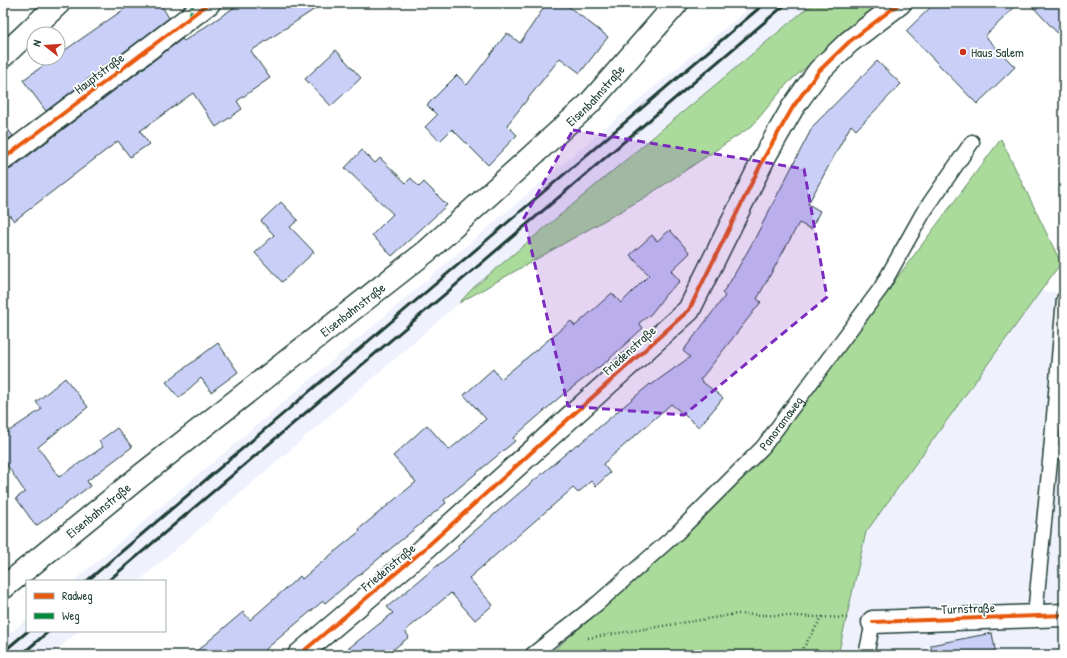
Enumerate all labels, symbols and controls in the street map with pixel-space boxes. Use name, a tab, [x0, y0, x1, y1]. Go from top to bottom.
north arrow	[26, 26, 66, 66]
text: N	[29, 38, 44, 48]
place label: Haus Salem	[971, 43, 1024, 61]
marker: Haus Salem	[958, 47, 968, 57]
street label: Hauptstraße	[70, 48, 128, 98]
street label: Eisenbahnstraße	[562, 61, 628, 130]
street label: Eisenbahnstraße	[316, 278, 389, 341]
street label: Friedenstraße	[598, 321, 659, 379]
street label: Panoramaweg	[755, 392, 807, 454]
street label: Eisenbahnstraße	[62, 478, 134, 542]
street label: Friedenstraße	[356, 539, 419, 596]
legend	[26, 580, 166, 632]
text: Radweg	[62, 587, 93, 604]
street label: Turnstraße	[941, 598, 995, 618]
text: Weg	[62, 607, 80, 624]

